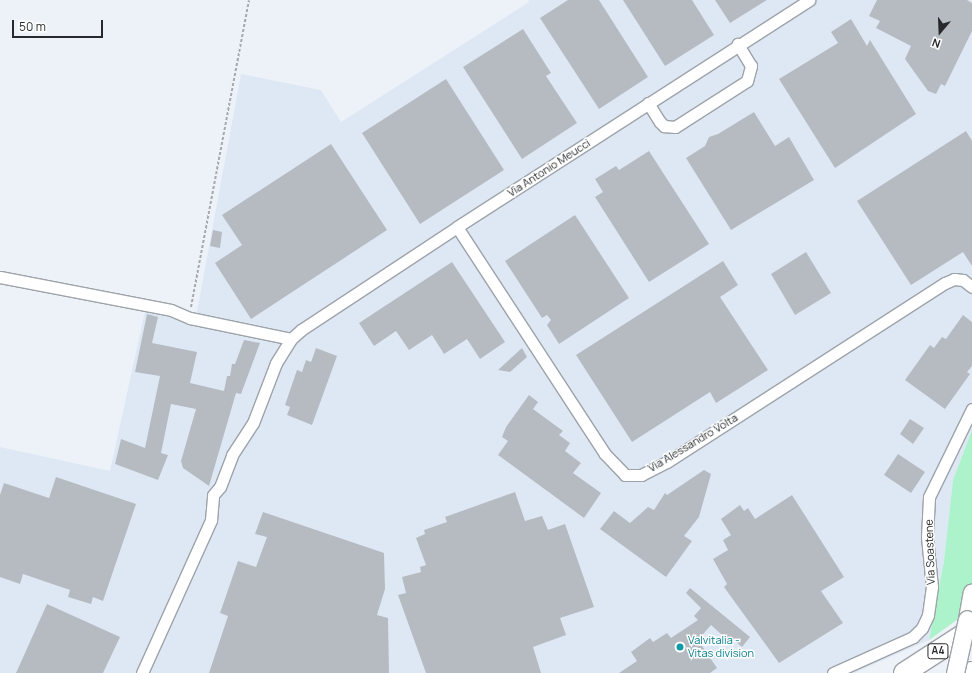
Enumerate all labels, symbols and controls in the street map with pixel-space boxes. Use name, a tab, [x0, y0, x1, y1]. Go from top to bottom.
scale bar	[14, 12, 105, 38]
north arrow	[920, 12, 960, 52]
text: 50 m	[19, 18, 46, 35]
text: N	[930, 35, 942, 52]
street label: Via Antonio Meucci	[505, 136, 593, 200]
street label: Via Alessandro Volta	[646, 411, 740, 475]
street label: Via Soastene	[922, 519, 938, 585]
place label: Valvitalia - Vitas division	[688, 634, 754, 660]
marker: Valvitalia - Vitas division	[675, 642, 685, 652]
road number: A4	[927, 643, 949, 659]

